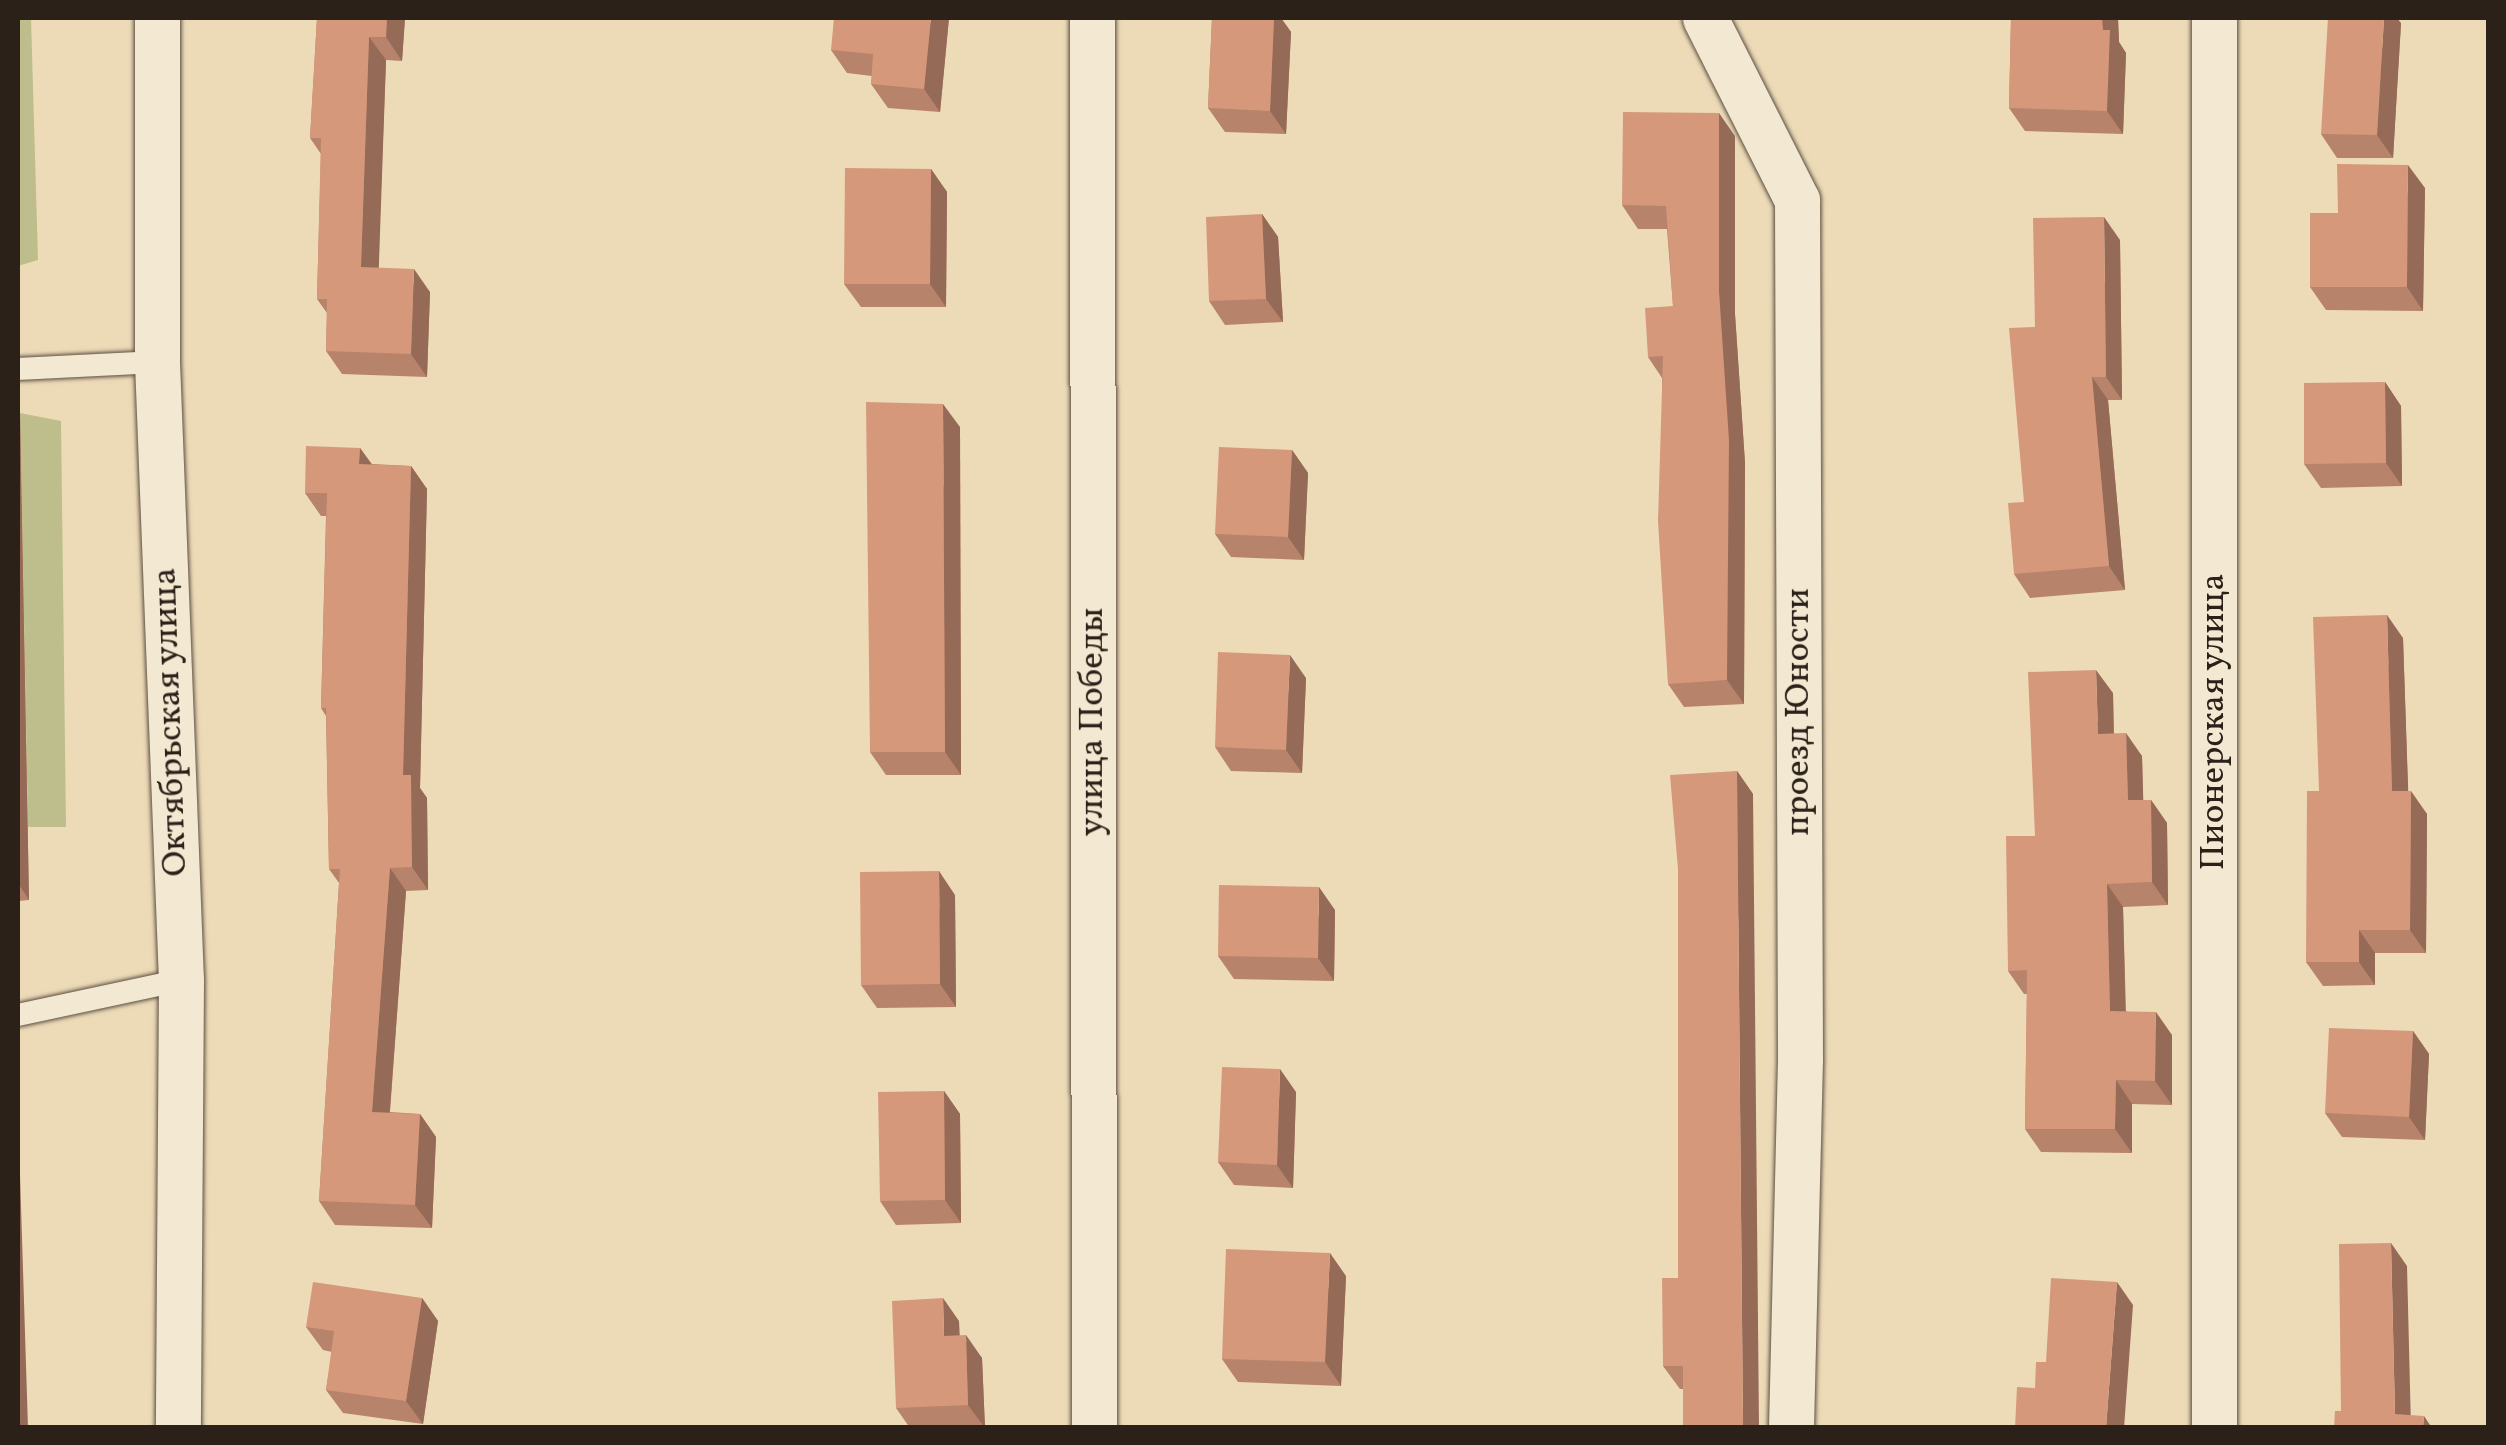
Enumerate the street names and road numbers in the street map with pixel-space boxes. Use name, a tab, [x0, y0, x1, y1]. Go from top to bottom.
street label: Октябрьская улица	[145, 566, 197, 878]
street label: Пионерская улица	[2193, 573, 2235, 871]
street label: проезд Юности	[1778, 588, 1820, 836]
street label: улица Победы	[1072, 608, 1114, 836]

